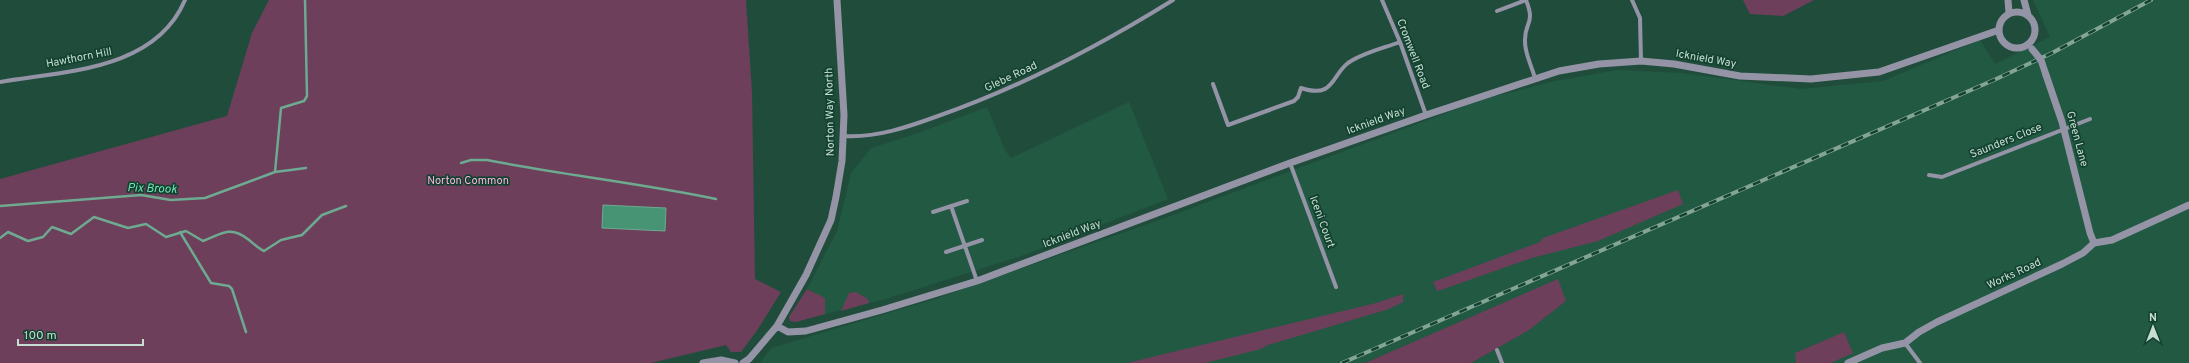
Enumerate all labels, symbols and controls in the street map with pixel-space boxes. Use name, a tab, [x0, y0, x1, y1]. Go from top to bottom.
street label: Cromwell Road	[1393, 17, 1433, 91]
street label: Hawthorn Hill	[45, 45, 113, 71]
street label: Icknield Way	[1675, 47, 1738, 71]
street label: Glebe Road	[982, 59, 1040, 95]
street label: Norton Way North	[822, 68, 838, 156]
street label: Icknield Way	[1345, 104, 1407, 138]
street label: Green Lane	[2063, 110, 2091, 168]
street label: Saunders Close	[1968, 120, 2044, 162]
park label: Norton Common	[427, 174, 509, 188]
water label: Pix Brook	[127, 180, 178, 198]
street label: Iceni Court	[1306, 194, 1338, 250]
street label: Icknield Way	[1041, 216, 1103, 252]
street label: Works Road	[1985, 255, 2043, 293]
north arrow	[2133, 307, 2173, 347]
text: N	[2149, 311, 2157, 325]
scale bar	[18, 321, 143, 347]
text: 100 m	[24, 328, 57, 344]

